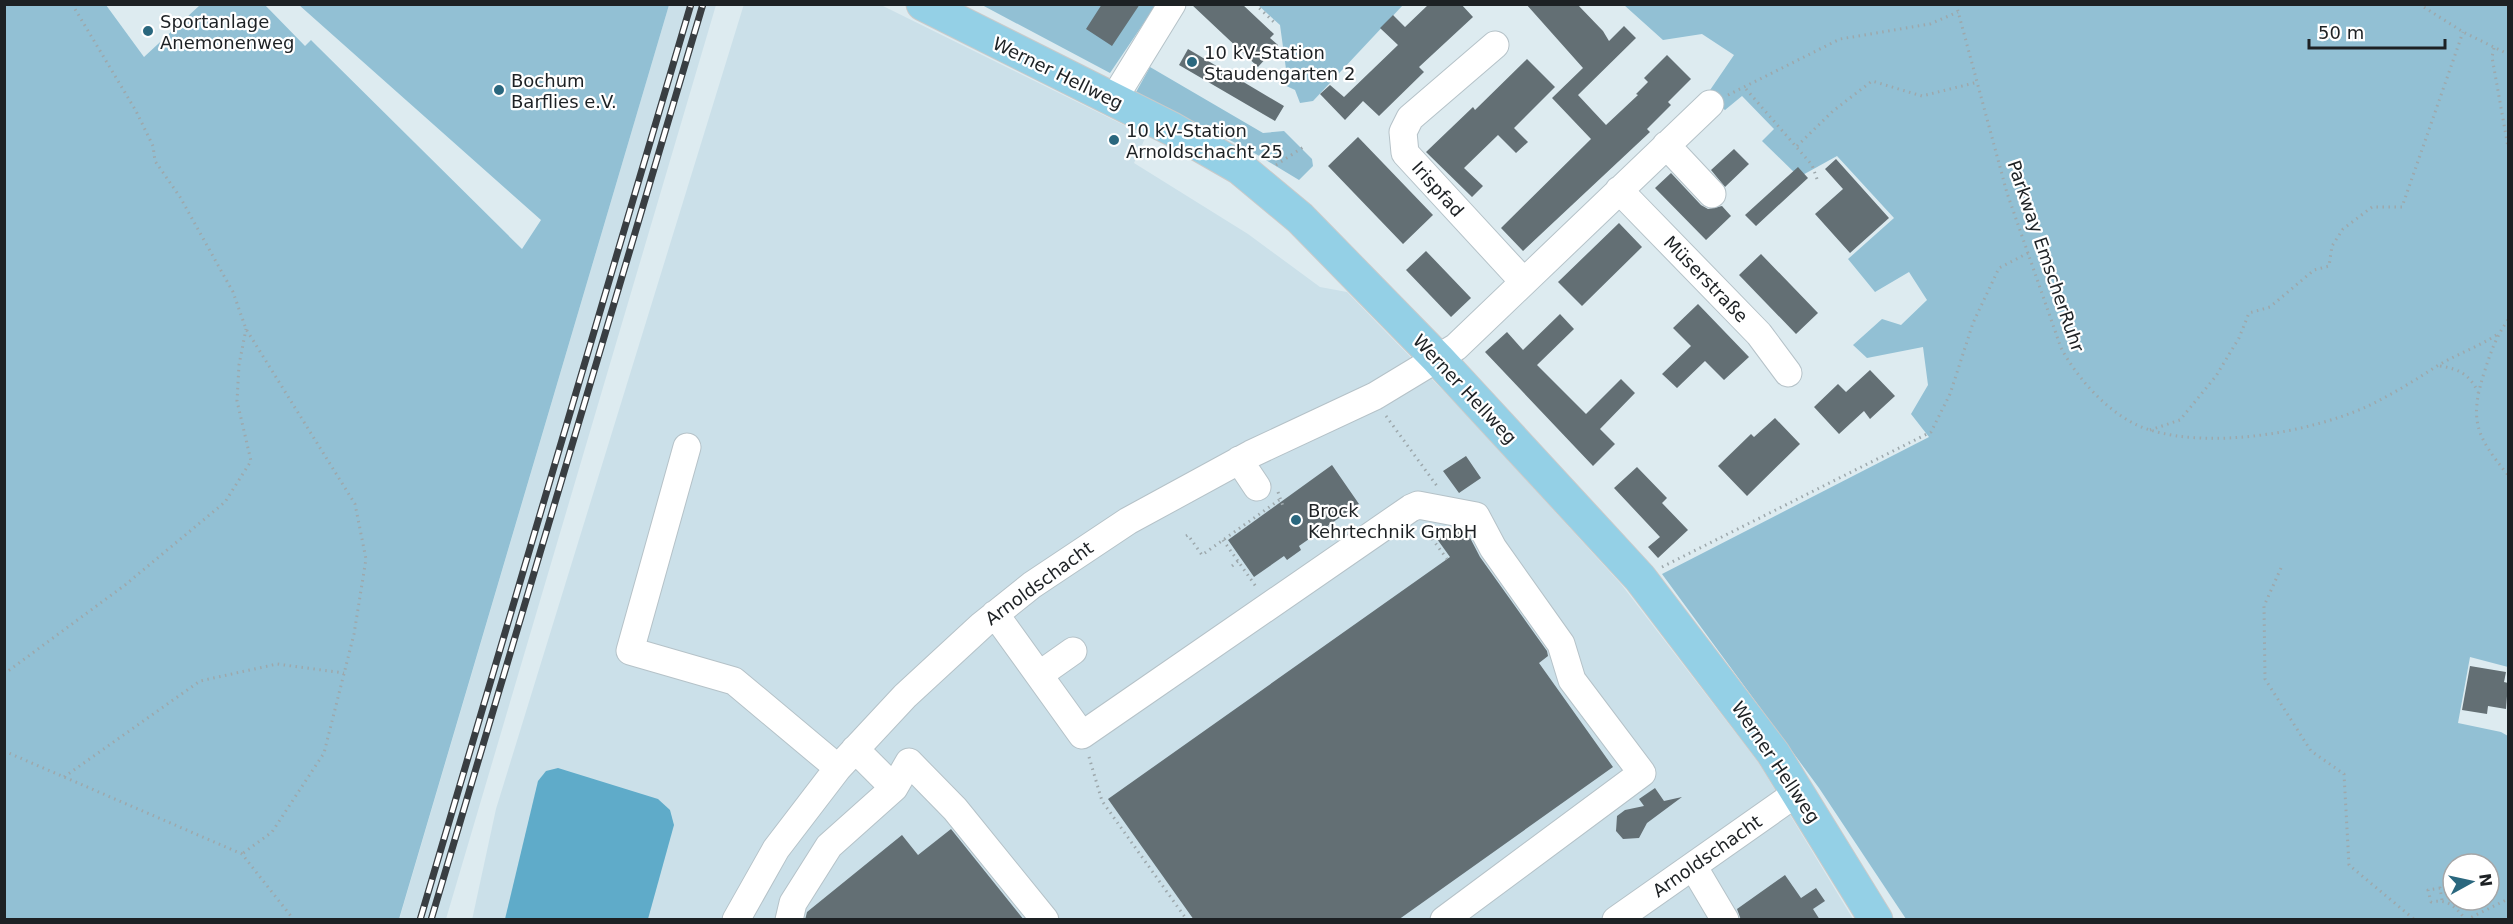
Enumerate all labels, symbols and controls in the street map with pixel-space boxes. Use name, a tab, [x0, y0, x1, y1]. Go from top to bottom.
place label: Sportanlage Anemonenweg	[160, 11, 294, 53]
scale bar	[2309, 12, 2446, 50]
text: 50 m	[2318, 22, 2364, 43]
marker: Sportanlage Anemonenweg	[141, 24, 155, 38]
street label: Werner Hellweg	[989, 32, 1127, 114]
place label: 10 kV-Station Staudengarten 2	[1204, 42, 1355, 84]
marker: 10 kV-Station Staudengarten 2	[1185, 55, 1199, 69]
place label: Bochum Barflies e.V.	[511, 70, 617, 112]
marker: Bochum Barflies e.V.	[492, 83, 506, 97]
place label: 10 kV-Station Arnoldschacht 25	[1126, 120, 1283, 162]
marker: 10 kV-Station Arnoldschacht 25	[1107, 133, 1121, 147]
street label: Irispfad	[1408, 157, 1468, 221]
street label: Parkway EmscherRuhr	[2003, 158, 2089, 355]
street label: Müserstraße	[1660, 231, 1752, 327]
street label: Werner Hellweg	[1409, 330, 1521, 448]
place label: Brock Kehrtechnik GmbH	[1308, 500, 1477, 542]
marker: Brock Kehrtechnik GmbH	[1289, 513, 1303, 527]
street label: Arnoldschacht	[981, 537, 1097, 629]
street label: Werner Hellweg	[1727, 697, 1825, 827]
street label: Arnoldschacht	[1648, 811, 1766, 901]
north arrow	[2441, 852, 2501, 912]
text: N	[2475, 872, 2496, 888]

